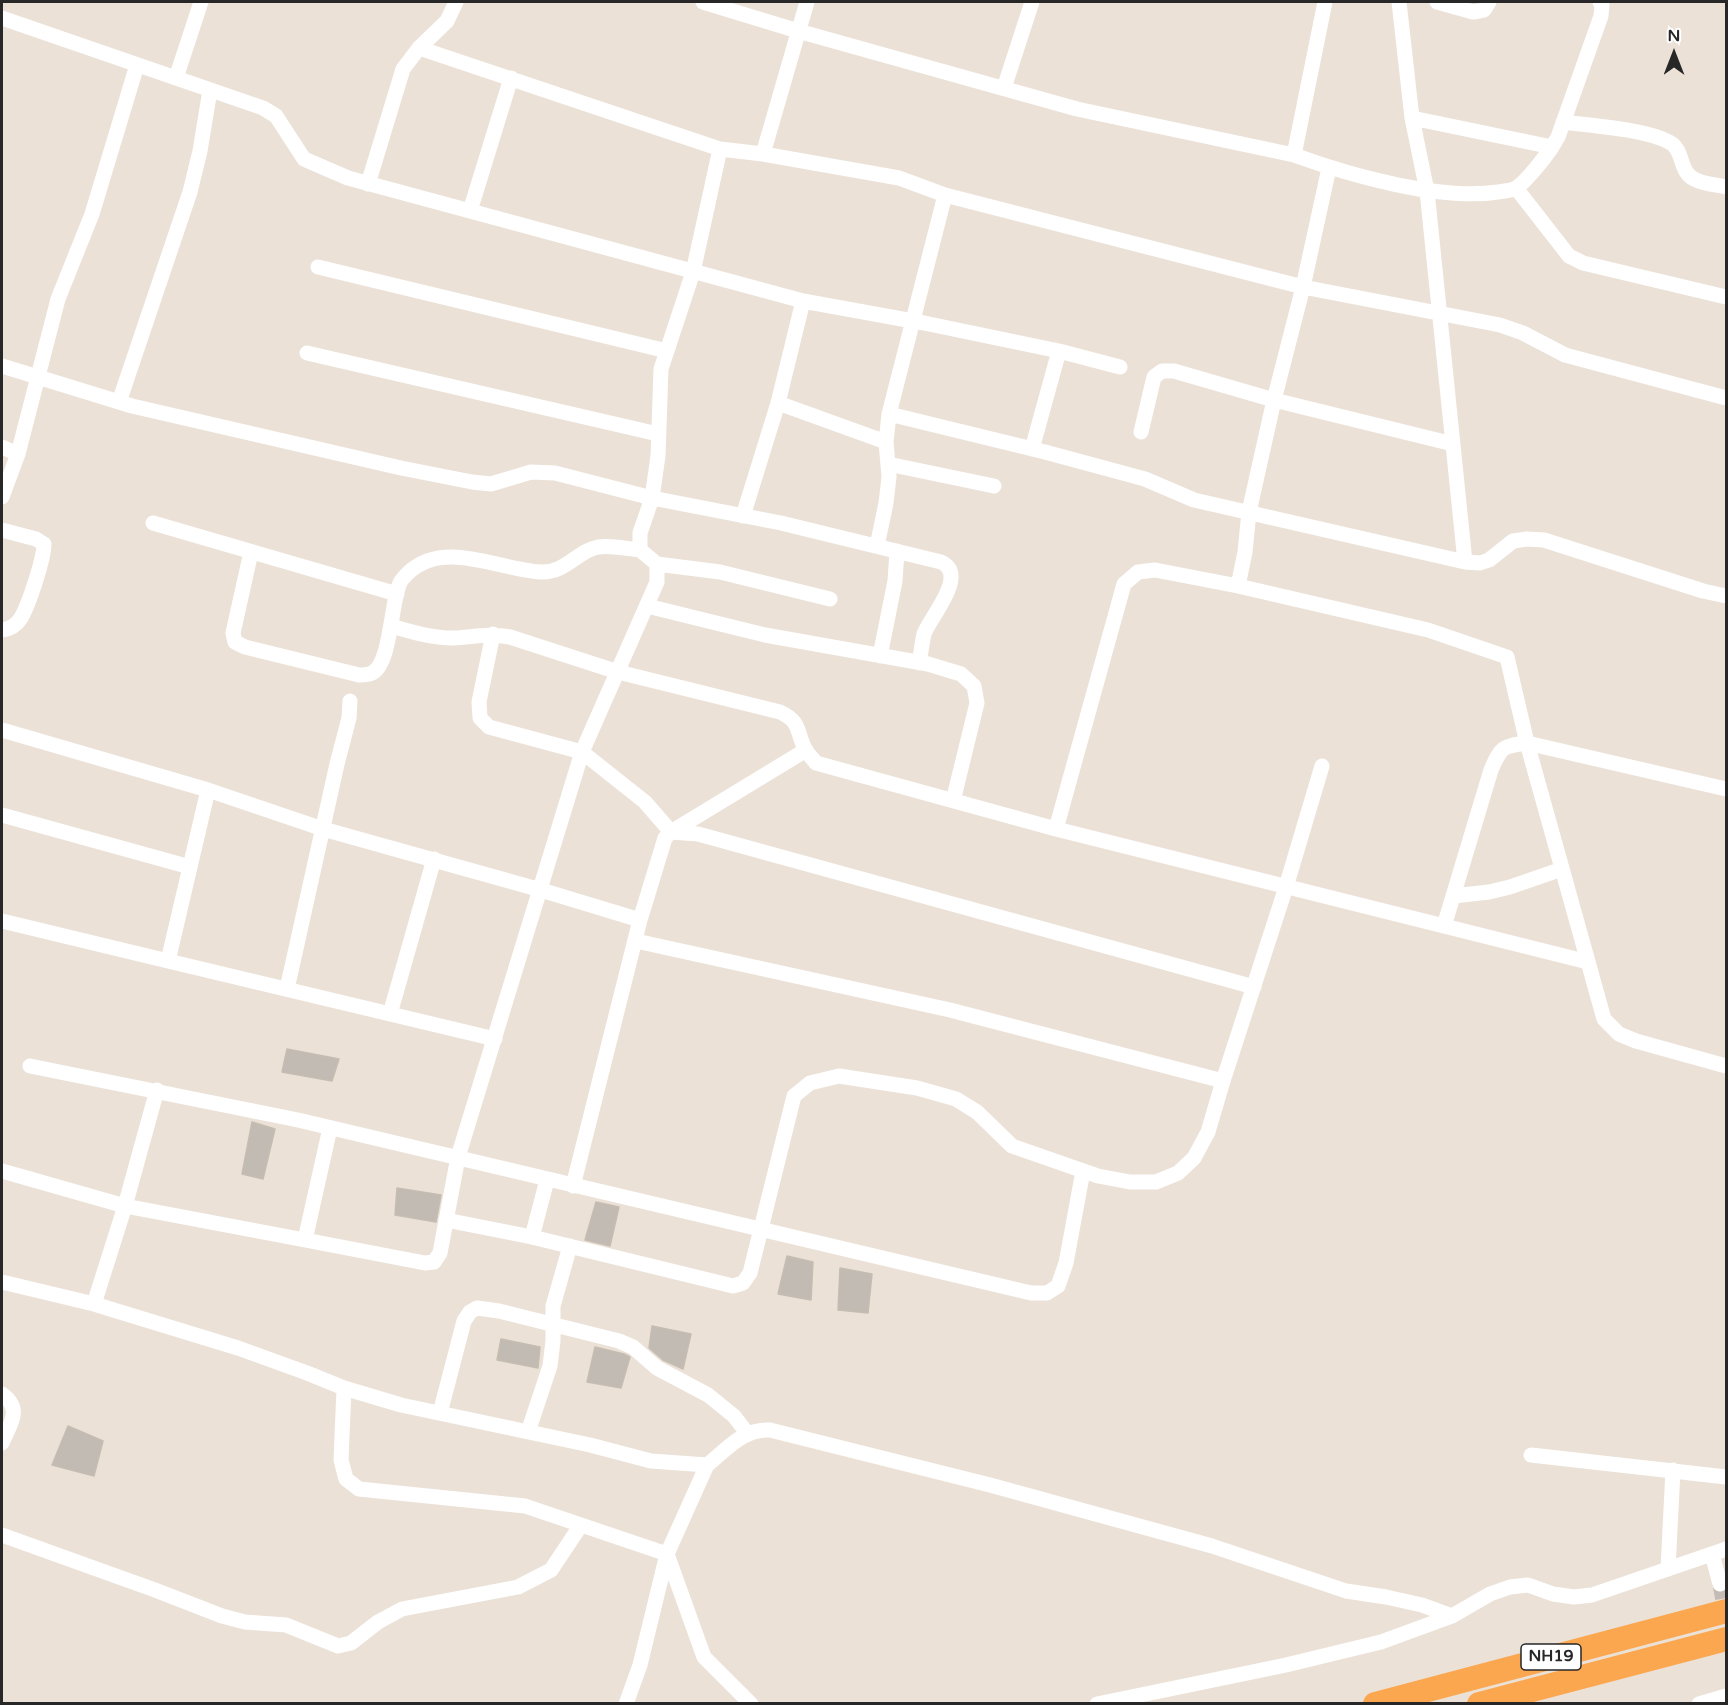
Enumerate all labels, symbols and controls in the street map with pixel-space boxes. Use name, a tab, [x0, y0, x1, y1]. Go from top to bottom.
north arrow	[1644, 24, 1704, 84]
text: N	[1668, 26, 1680, 46]
road number: NH19	[1521, 1644, 1581, 1670]

